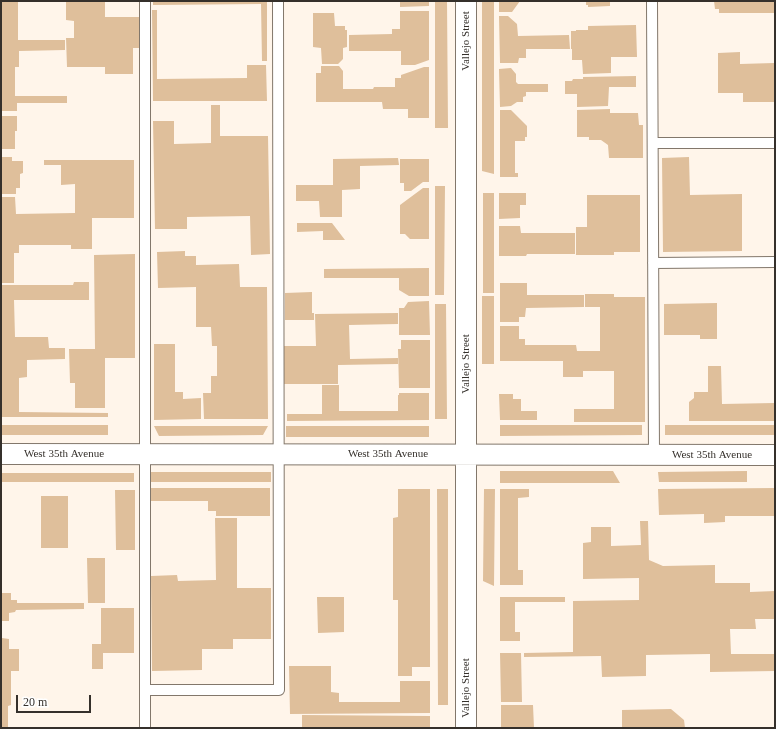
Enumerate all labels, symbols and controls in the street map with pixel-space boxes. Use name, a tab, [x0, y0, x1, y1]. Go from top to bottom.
street label: Vallejo Street	[459, 11, 473, 71]
street label: Vallejo Street	[459, 334, 473, 394]
street label: West 35th Avenue	[24, 447, 104, 461]
street label: West 35th Avenue	[348, 447, 428, 461]
street label: West 35th Avenue	[672, 448, 752, 462]
street label: Vallejo Street	[459, 658, 473, 718]
scale bar	[18, 687, 93, 713]
text: 20 m	[23, 695, 47, 709]

